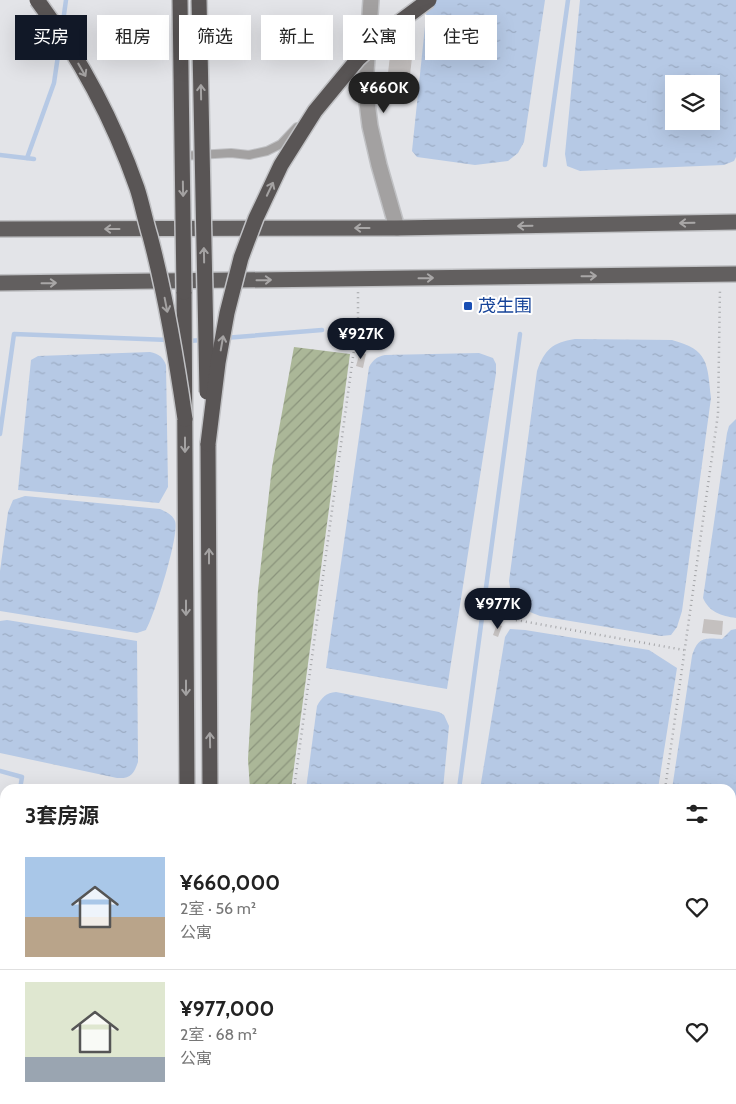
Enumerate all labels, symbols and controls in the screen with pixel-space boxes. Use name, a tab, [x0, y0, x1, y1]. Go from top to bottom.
chip: 买房	[15, 15, 87, 60]
chip: 租房	[97, 15, 169, 60]
chip: 筛选	[179, 15, 251, 60]
chip: 新上	[261, 15, 333, 60]
chip: 公寓	[343, 15, 415, 60]
chip: 住宅	[425, 15, 497, 60]
one-way arrow	[78, 63, 88, 77]
pin: ¥660K	[349, 72, 419, 114]
map controls	[665, 75, 720, 130]
button: layers	[665, 75, 720, 130]
text: ¥660K	[360, 78, 408, 97]
one-way arrow	[196, 85, 206, 101]
one-way arrow	[178, 180, 188, 196]
one-way arrow	[265, 182, 275, 197]
one-way arrow	[680, 218, 696, 228]
one-way arrow	[517, 221, 533, 230]
one-way arrow	[355, 223, 371, 233]
one-way arrow	[105, 224, 121, 234]
one-way arrow	[199, 247, 209, 264]
one-way arrow	[580, 271, 596, 281]
one-way arrow	[418, 273, 434, 283]
one-way arrow	[255, 275, 271, 285]
one-way arrow	[40, 278, 56, 288]
place label: 茂生围	[478, 295, 532, 317]
one-way arrow	[162, 296, 171, 312]
marker: 茂生围	[462, 300, 474, 312]
pin: ¥927K	[326, 318, 396, 360]
text: ¥927K	[338, 324, 384, 343]
one-way arrow	[217, 336, 227, 352]
one-way arrow	[180, 437, 190, 453]
one-way arrow	[204, 548, 213, 564]
pin: ¥977K	[463, 588, 533, 630]
text: ¥977K	[475, 594, 521, 613]
one-way arrow	[181, 600, 191, 616]
one-way arrow	[181, 680, 191, 696]
one-way arrow	[205, 732, 215, 748]
icon: filters	[683, 800, 711, 828]
text: 3套房源	[25, 803, 99, 828]
text: ¥660,000	[180, 870, 280, 895]
icon: home	[65, 877, 125, 937]
icon: heart	[683, 893, 711, 921]
text: 2室 · 56 m²	[180, 899, 256, 918]
text: 公寓	[180, 923, 212, 942]
text: ¥977,000	[180, 996, 274, 1021]
icon: home	[65, 1002, 125, 1062]
icon: heart	[683, 1018, 711, 1046]
text: 2室 · 68 m²	[180, 1025, 257, 1044]
text: 公寓	[180, 1049, 212, 1068]

